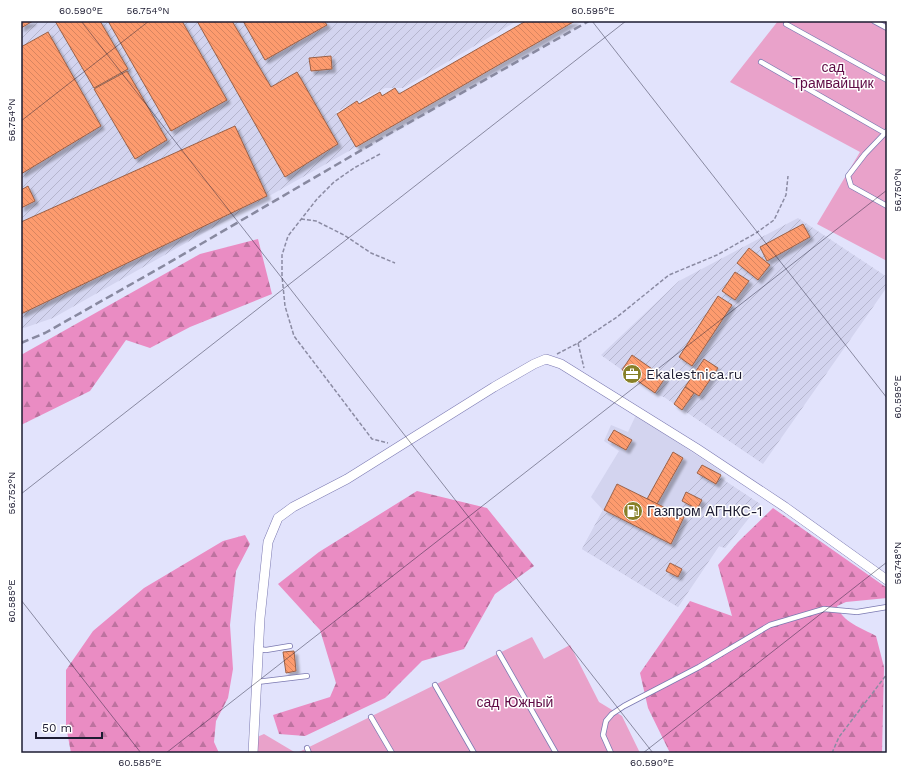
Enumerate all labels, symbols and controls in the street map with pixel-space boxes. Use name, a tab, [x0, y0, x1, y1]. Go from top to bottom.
text: 60.590°E	[59, 5, 103, 16]
text: 56.754°N	[126, 5, 170, 16]
text: 60.595°E	[571, 5, 615, 16]
park label: сад Трамвайщик	[792, 59, 875, 91]
text: 56.754°N	[6, 98, 17, 142]
text: 56.750°N	[892, 168, 903, 212]
office icon: Ekalestnica.ru	[621, 363, 643, 385]
place label: Ekalestnica.ru	[646, 366, 743, 382]
text: 60.595°E	[892, 375, 903, 419]
text: 56.752°N	[6, 472, 17, 514]
fuel station icon: Газпром АГНКС-1	[622, 500, 644, 522]
place label: Газпром АГНКС-1	[647, 503, 763, 519]
text: 56.748°N	[892, 542, 903, 584]
text: 60.585°E	[6, 579, 17, 623]
park label: сад Южный	[477, 694, 553, 710]
scale bar	[36, 714, 102, 740]
text: 50 m	[42, 721, 72, 735]
text: 60.585°E	[118, 757, 162, 768]
text: 60.590°E	[630, 757, 674, 768]

